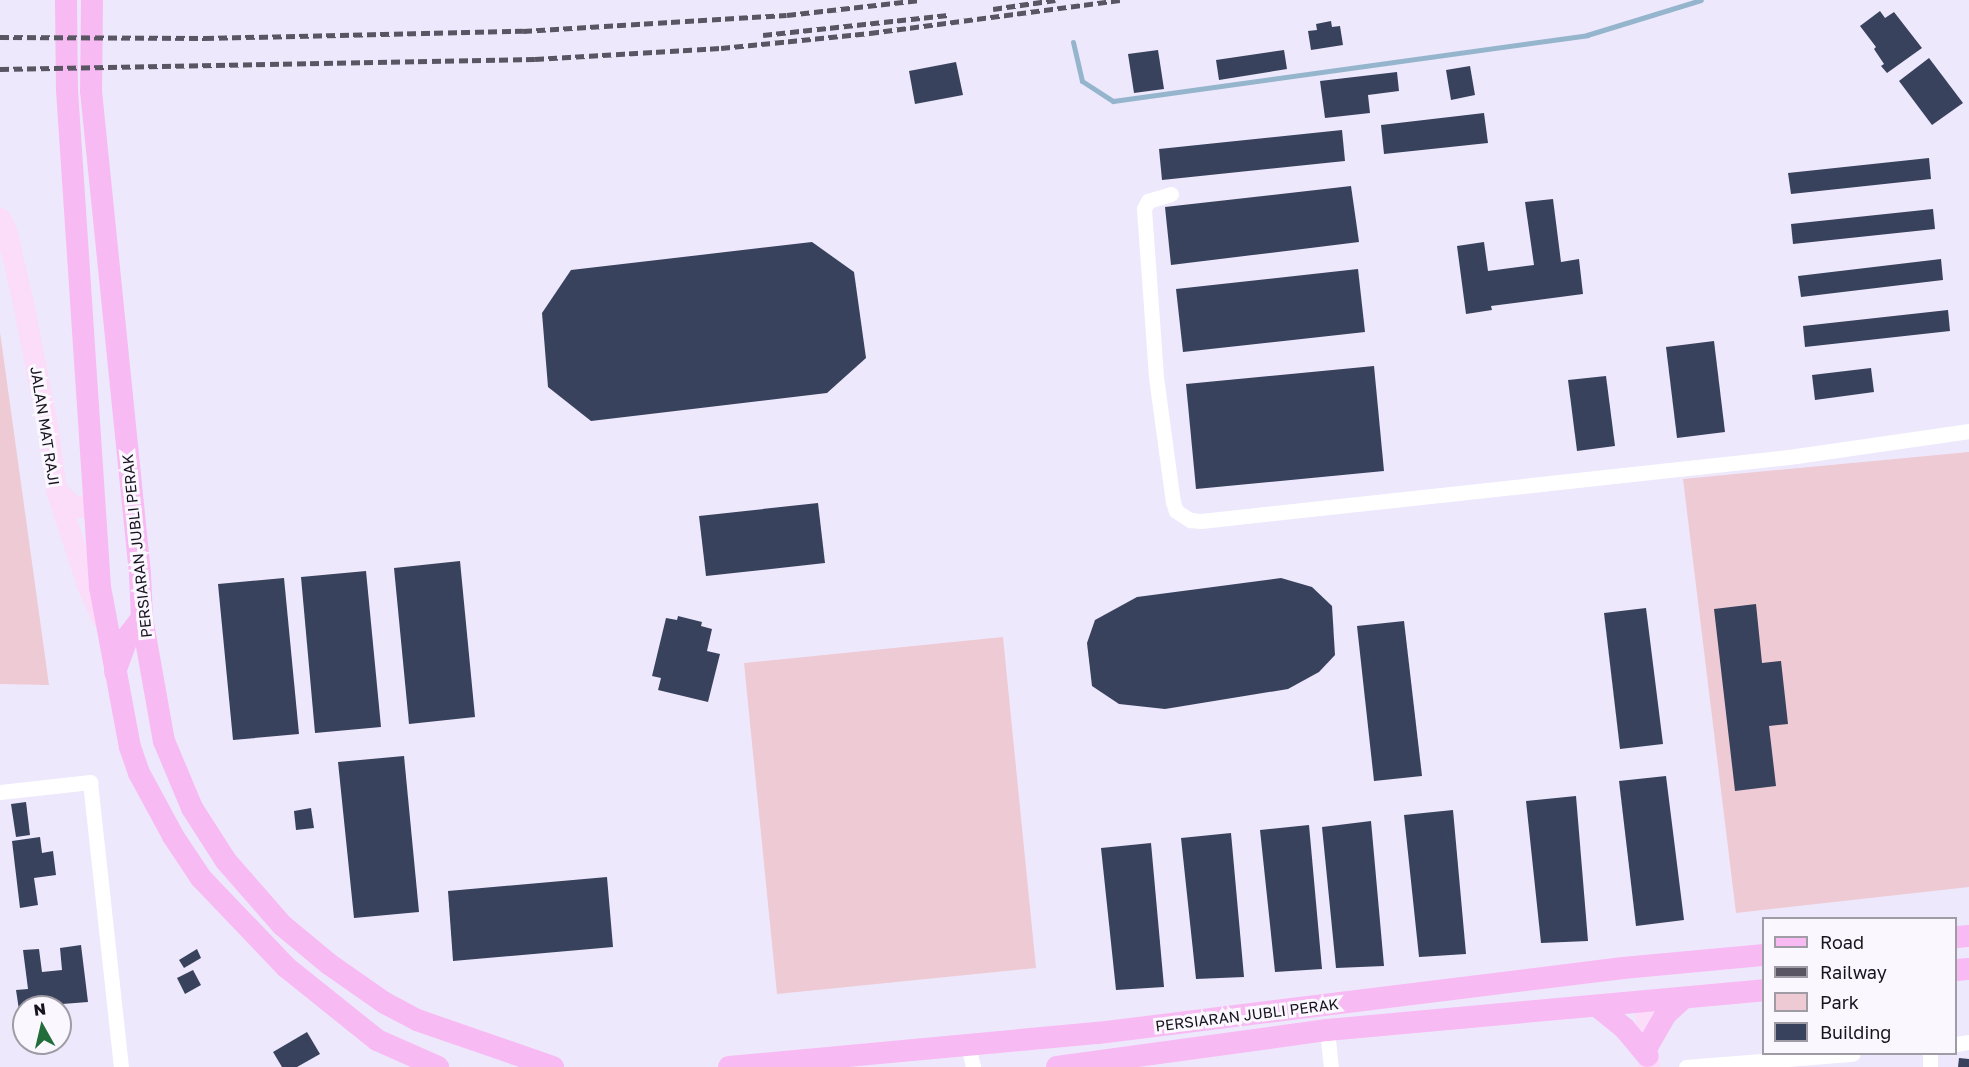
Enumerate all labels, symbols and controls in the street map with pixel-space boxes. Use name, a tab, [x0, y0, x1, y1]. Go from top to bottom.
street label: JALAN MAT RAJI	[27, 365, 63, 487]
street label: PERSIARAN JUBLI PERAK	[118, 453, 156, 639]
legend	[1762, 917, 1957, 1055]
text: Road	[1820, 931, 1864, 953]
text: Railway	[1820, 961, 1887, 983]
text: Park	[1820, 991, 1859, 1013]
north arrow	[12, 995, 72, 1055]
street label: PERSIARAN JUBLI PERAK	[1154, 995, 1340, 1035]
text: N	[32, 998, 47, 1020]
text: Building	[1820, 1021, 1891, 1043]

